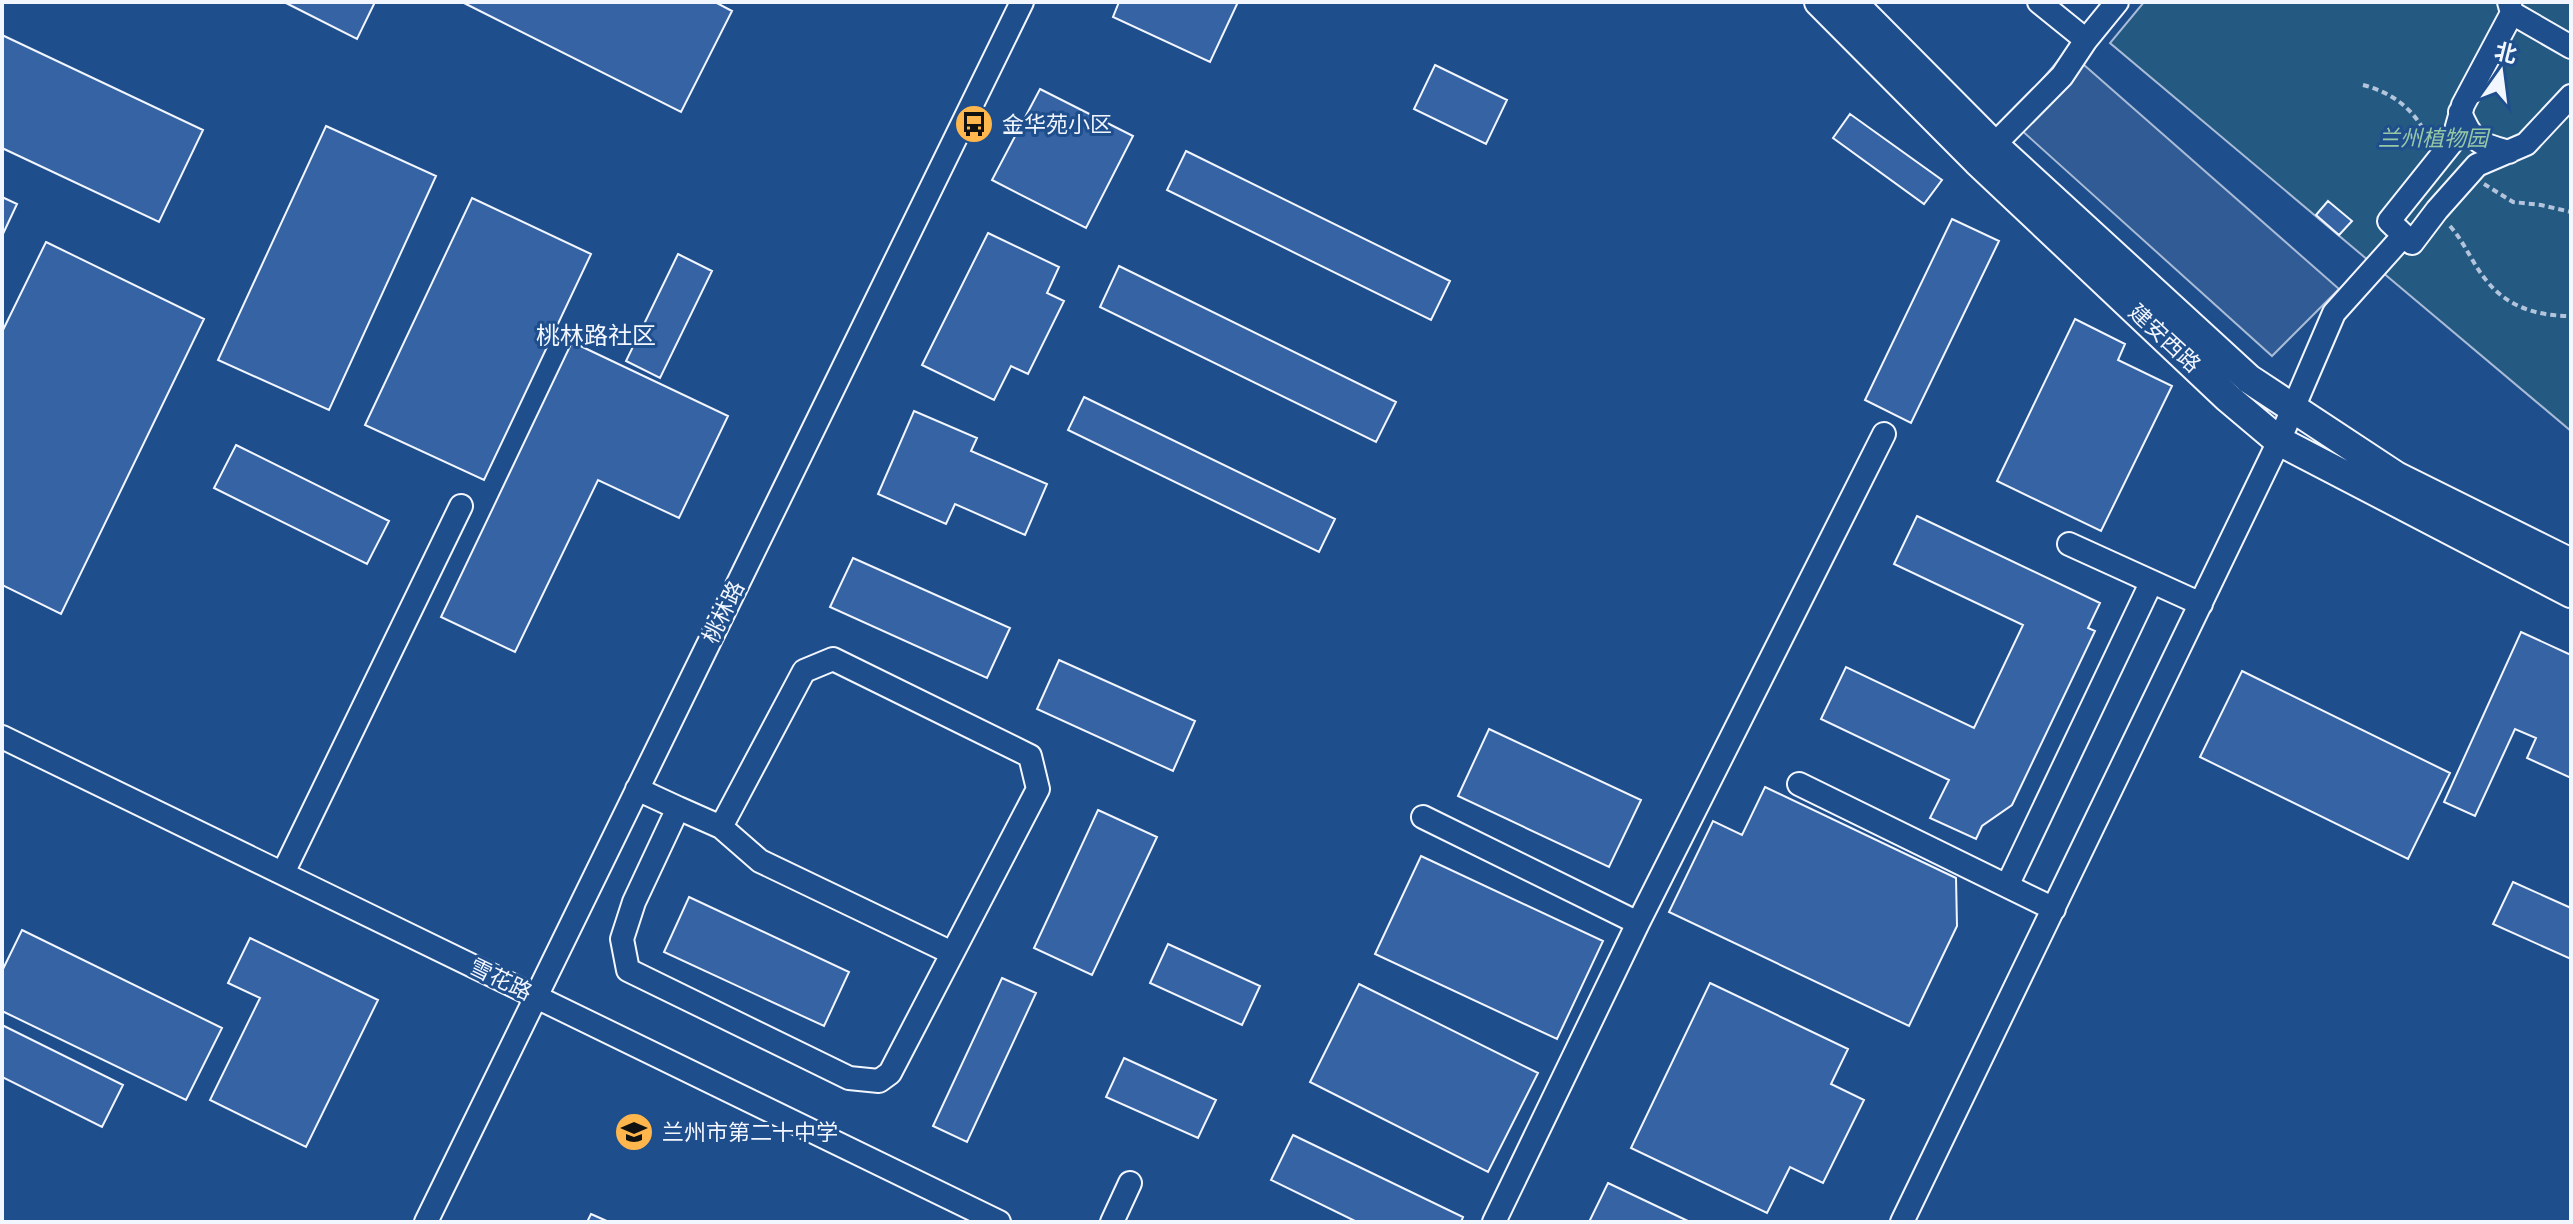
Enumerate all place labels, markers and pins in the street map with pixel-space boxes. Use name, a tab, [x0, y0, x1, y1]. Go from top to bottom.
bus stop icon: 金华苑小区	[953, 103, 995, 145]
place label: 金华苑小区	[1002, 109, 1112, 139]
school or university icon: 兰州市第二十中学	[613, 1111, 655, 1153]
place label: 兰州市第二十中学	[662, 1117, 838, 1147]

